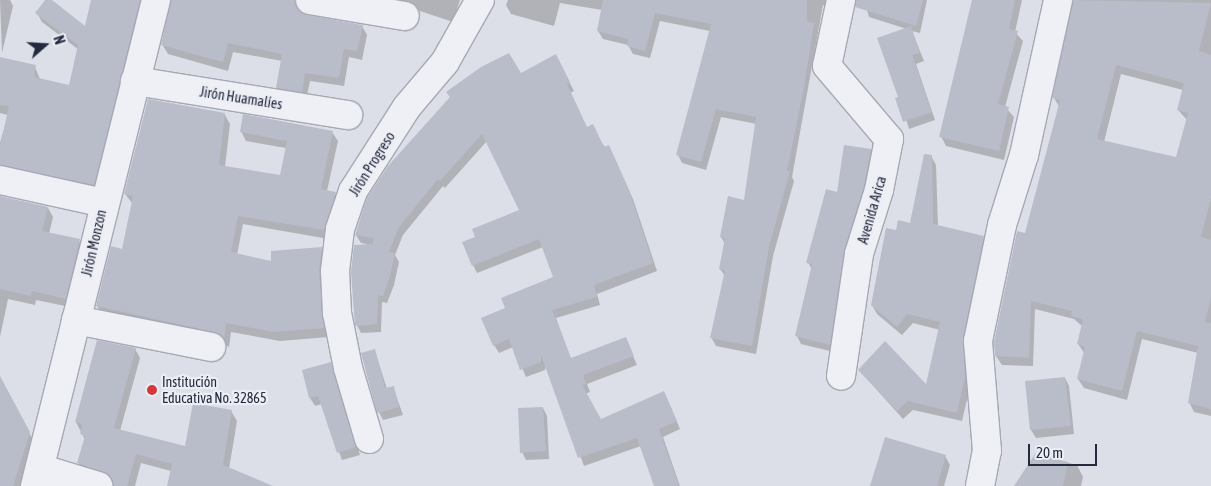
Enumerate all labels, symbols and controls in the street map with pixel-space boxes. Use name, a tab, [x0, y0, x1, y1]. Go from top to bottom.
north arrow	[20, 20, 70, 70]
text: N	[50, 34, 68, 47]
street label: Jirón Huamalíes	[199, 83, 283, 113]
street label: Jirón Progreso	[346, 129, 398, 199]
street label: Avenida Arica	[854, 174, 890, 246]
street label: Jirón Monzon	[78, 208, 110, 278]
place label: Institución Educativa No. 32865	[162, 374, 267, 407]
marker: Institución Educativa No. 32865	[146, 384, 158, 396]
scale bar	[1031, 434, 1100, 466]
text: 20 m	[1036, 444, 1063, 461]

